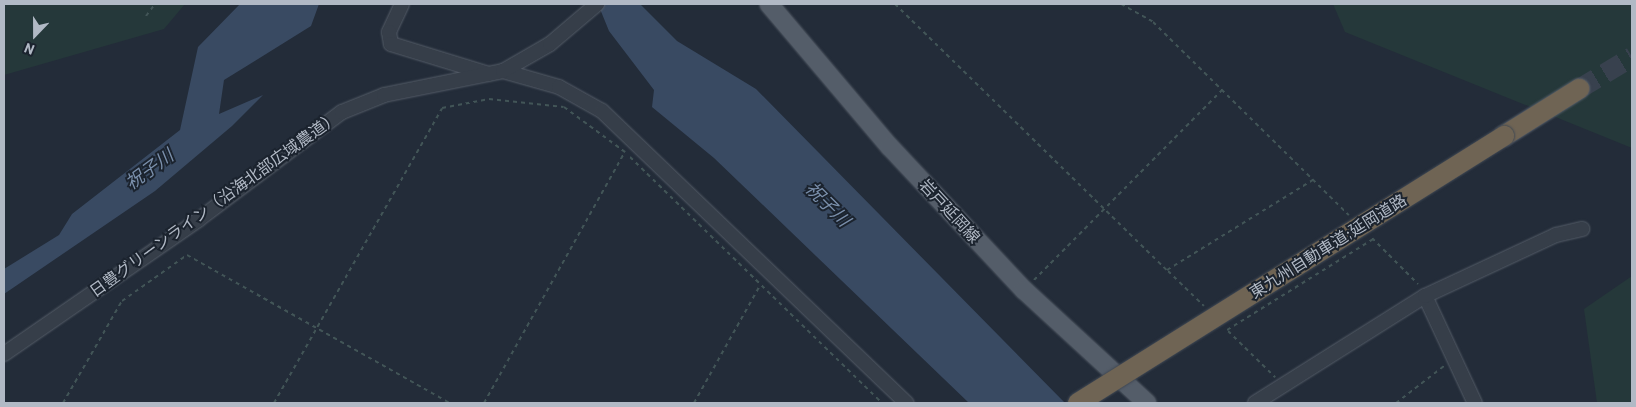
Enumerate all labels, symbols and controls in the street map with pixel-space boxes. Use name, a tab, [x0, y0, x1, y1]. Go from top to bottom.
north arrow	[10, 10, 60, 60]
text: N	[22, 40, 37, 59]
street label: 日豊グリーンライン（沿海北部広域農道）	[85, 107, 343, 301]
water label: 祝子川	[121, 144, 177, 194]
street label: 岩戸延岡線	[916, 175, 984, 247]
water label: 祝子川	[801, 177, 855, 231]
street label: 東九州自動車道;延岡道路	[1246, 190, 1410, 302]

